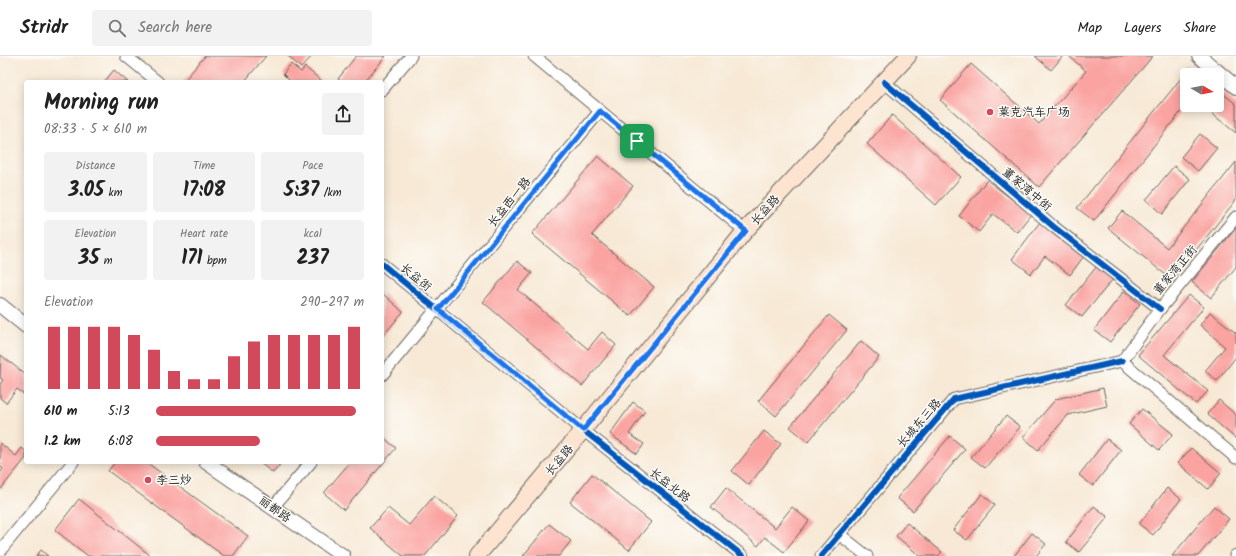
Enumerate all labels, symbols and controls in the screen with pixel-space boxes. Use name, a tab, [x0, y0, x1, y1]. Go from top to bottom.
search box	[92, 10, 372, 46]
text: Stridr	[20, 13, 68, 43]
text: Search here	[138, 16, 212, 40]
icon: search	[106, 17, 128, 39]
text: Map	[1078, 17, 1102, 39]
text: Layers	[1124, 17, 1162, 39]
text: Share	[1184, 17, 1216, 39]
north arrow	[1180, 68, 1224, 112]
map controls	[1180, 68, 1224, 112]
text: Morning run	[44, 86, 159, 121]
button: share	[322, 93, 364, 135]
place label: 莱克汽车广场	[998, 103, 1070, 122]
marker: 莱克汽车广场	[985, 107, 995, 117]
text: 08:33 · 5 × 610 m	[44, 119, 147, 140]
pin	[620, 124, 654, 158]
icon: arrive	[626, 130, 648, 152]
text: Distance	[76, 157, 115, 175]
text: Time	[193, 157, 215, 175]
text: Pace	[302, 157, 323, 175]
street label: 董家湾中街	[998, 163, 1056, 216]
street label: 长益西一路	[483, 173, 536, 232]
text: 3.05	[68, 175, 104, 207]
text: 17:08	[183, 175, 225, 207]
text: 5:37	[284, 175, 319, 207]
text: km	[104, 184, 123, 202]
text: /km	[319, 184, 341, 202]
street label: 长益路	[746, 191, 785, 230]
text: Elevation	[75, 225, 116, 243]
text: Heart rate	[180, 225, 228, 243]
text: kcal	[304, 225, 322, 243]
street label: 董家湾正街	[1149, 241, 1202, 299]
text: 35	[78, 243, 99, 275]
text: 171	[181, 243, 203, 275]
text: 237	[297, 243, 329, 275]
text: m	[99, 252, 112, 270]
text: bpm	[203, 252, 227, 270]
street label: 长益街	[396, 259, 436, 296]
text: Elevation	[44, 292, 93, 313]
text: 290–297 m	[300, 292, 364, 313]
street label: 长城东三路	[893, 394, 946, 452]
text: 610 m	[44, 401, 77, 422]
text: 5:13	[108, 401, 130, 422]
text: 1.2 km	[44, 431, 81, 452]
text: 6:08	[108, 431, 133, 452]
street label: 长益路	[541, 440, 578, 480]
street label: 长益北路	[645, 463, 694, 508]
place label: 李三炒	[156, 471, 192, 490]
marker: 李三炒	[143, 475, 153, 485]
street label: 丽都路	[255, 491, 295, 528]

